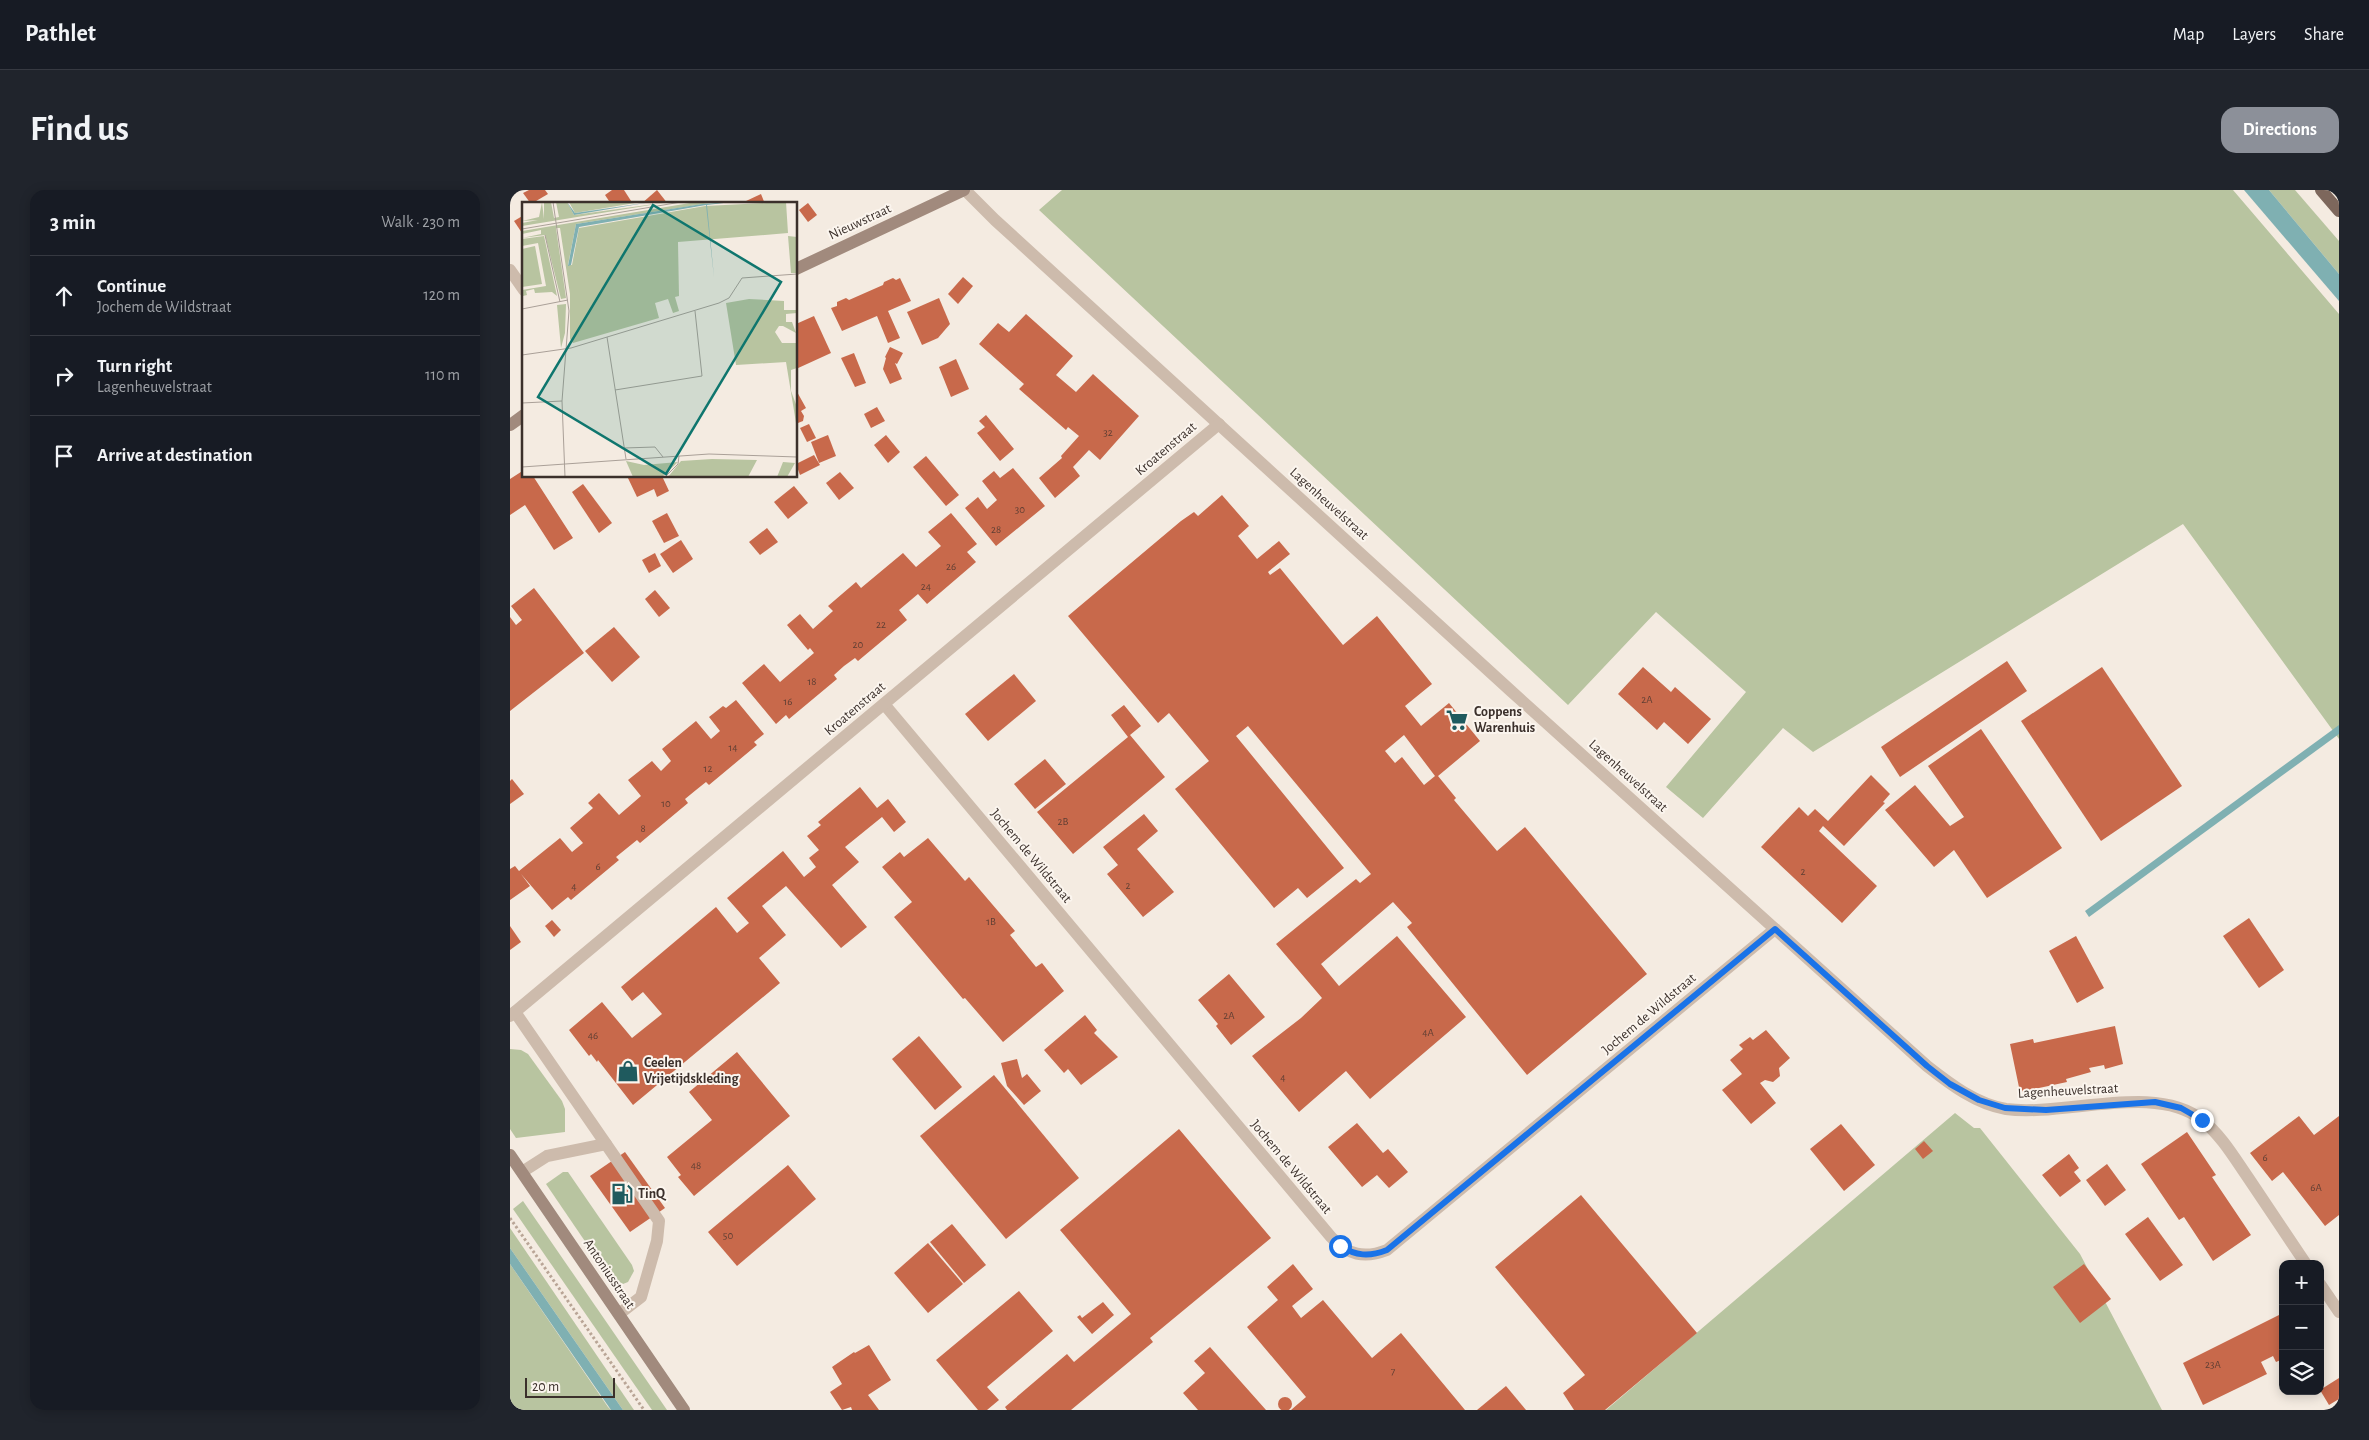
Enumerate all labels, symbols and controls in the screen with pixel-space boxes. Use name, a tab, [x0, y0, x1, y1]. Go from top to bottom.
text: Pathlet	[25, 22, 96, 46]
text: Map	[2173, 26, 2204, 44]
text: Layers	[2232, 26, 2276, 44]
text: Share	[2304, 26, 2344, 44]
button: Directions	[2221, 107, 2339, 153]
text: Find us	[30, 112, 129, 147]
street label: Nieuwstraat	[827, 201, 894, 243]
inset map	[522, 202, 798, 478]
text: 3 min	[50, 212, 96, 233]
text: Walk · 230 m	[381, 214, 460, 230]
text: Continue	[97, 277, 166, 296]
icon: ahead	[50, 282, 78, 310]
text: 120 m	[423, 287, 460, 303]
text: Jochem de Wildstraat	[97, 299, 231, 315]
text: Turn right	[97, 357, 172, 376]
icon: right	[50, 362, 78, 390]
text: 110 m	[425, 367, 460, 383]
text: Lagenheuvelstraat	[97, 379, 212, 395]
street label: Kroatenstraat	[1133, 419, 1200, 478]
house number: 32	[1103, 427, 1113, 438]
icon: arrive	[50, 442, 78, 470]
text: Arrive at destination	[97, 446, 253, 465]
street label: Lagenheuvelstraat	[1287, 465, 1371, 543]
house number: 30	[1015, 504, 1025, 515]
house number: 28	[991, 524, 1001, 535]
house number: 26	[946, 561, 956, 572]
house number: 24	[921, 581, 931, 592]
house number: 22	[876, 619, 886, 630]
house number: 20	[853, 639, 864, 650]
house number: 18	[808, 676, 817, 687]
street label: Kroatenstraat	[822, 679, 889, 738]
house number: 2A	[1641, 694, 1653, 705]
house number: 16	[784, 696, 792, 707]
place label: Coppens Warenhuis	[1474, 705, 1535, 735]
supermarket icon: Coppens Warenhuis	[1444, 707, 1470, 733]
street label: Lagenheuvelstraat	[1586, 737, 1670, 815]
house number: 14	[728, 742, 738, 753]
house number: 12	[704, 763, 712, 774]
house number: 10	[661, 798, 671, 809]
street label: Jochem de Wildstraat	[988, 806, 1075, 906]
house number: 2B	[1058, 816, 1069, 827]
house number: 8	[640, 823, 646, 834]
house number: 6	[595, 861, 601, 872]
house number: 2	[1800, 866, 1806, 877]
house number: 2	[1125, 880, 1131, 891]
house number: 4	[571, 881, 577, 892]
house number: 1B	[986, 916, 996, 927]
street label: Jochem de Wildstraat	[1599, 970, 1699, 1057]
house number: 2A	[1223, 1010, 1235, 1021]
house number: 4A	[1422, 1027, 1434, 1038]
house number: 46	[588, 1030, 598, 1041]
place label: Ceelen Vrijetijdskleding	[644, 1056, 739, 1086]
shop icon: Ceelen Vrijetijdskleding	[615, 1058, 641, 1084]
house number: 4	[1280, 1072, 1286, 1083]
street label: Lagenheuvelstraat	[2017, 1081, 2119, 1101]
route end	[2191, 1109, 2214, 1132]
street label: Jochem de Wildstraat	[1248, 1117, 1335, 1217]
house number: 6	[2262, 1152, 2268, 1163]
house number: 48	[691, 1160, 701, 1171]
fuel station icon: TinQ	[609, 1181, 635, 1207]
house number: 6A	[2310, 1182, 2322, 1193]
place label: TinQ	[638, 1187, 667, 1201]
house number: 50	[723, 1230, 733, 1241]
route start	[1329, 1235, 1352, 1258]
street label: Antoniusstraat	[581, 1237, 638, 1312]
map controls	[2279, 1260, 2324, 1395]
button: +	[2279, 1260, 2324, 1305]
button: −	[2279, 1305, 2324, 1350]
button: layers	[2279, 1350, 2324, 1395]
house number: 23A	[2205, 1359, 2222, 1370]
house number: 7	[1391, 1366, 1396, 1377]
scale bar	[525, 1375, 615, 1398]
text: 20 m	[532, 1380, 559, 1394]

